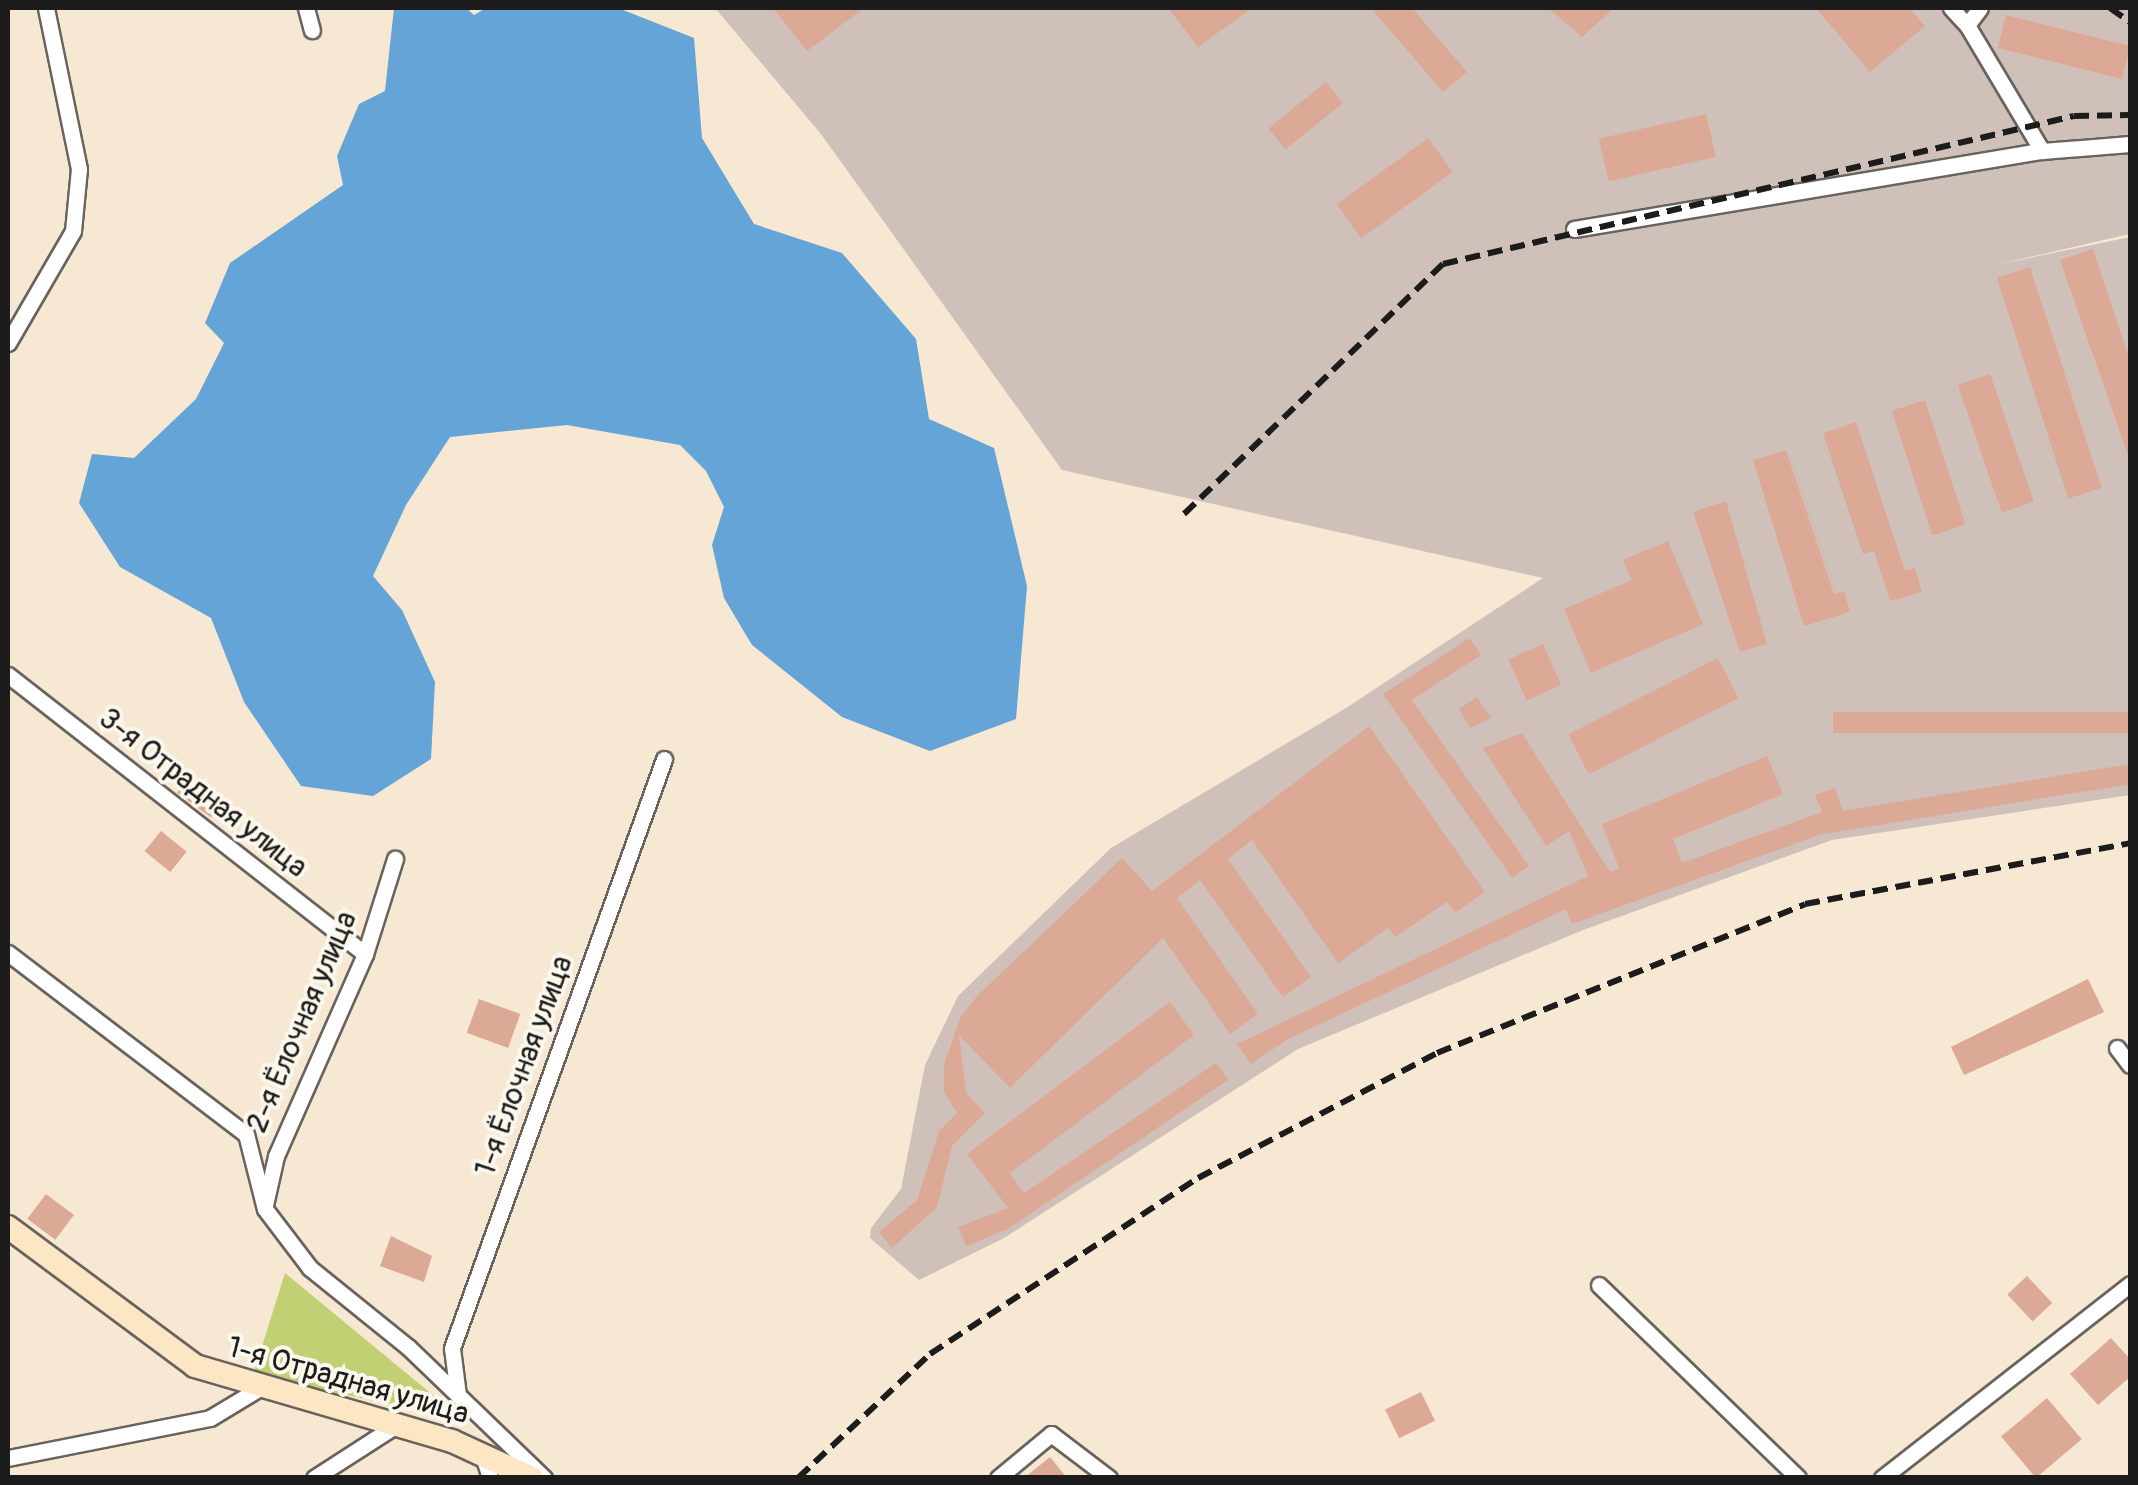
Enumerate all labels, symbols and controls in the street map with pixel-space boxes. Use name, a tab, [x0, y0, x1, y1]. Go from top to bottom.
street label: 3-я Отрадная улица	[92, 700, 314, 886]
street label: 2-я Ёлочная улица	[239, 906, 365, 1138]
street label: 1-я Ёлочная улица	[467, 951, 581, 1181]
street label: 1-я Отрадная улица	[223, 1329, 473, 1433]

